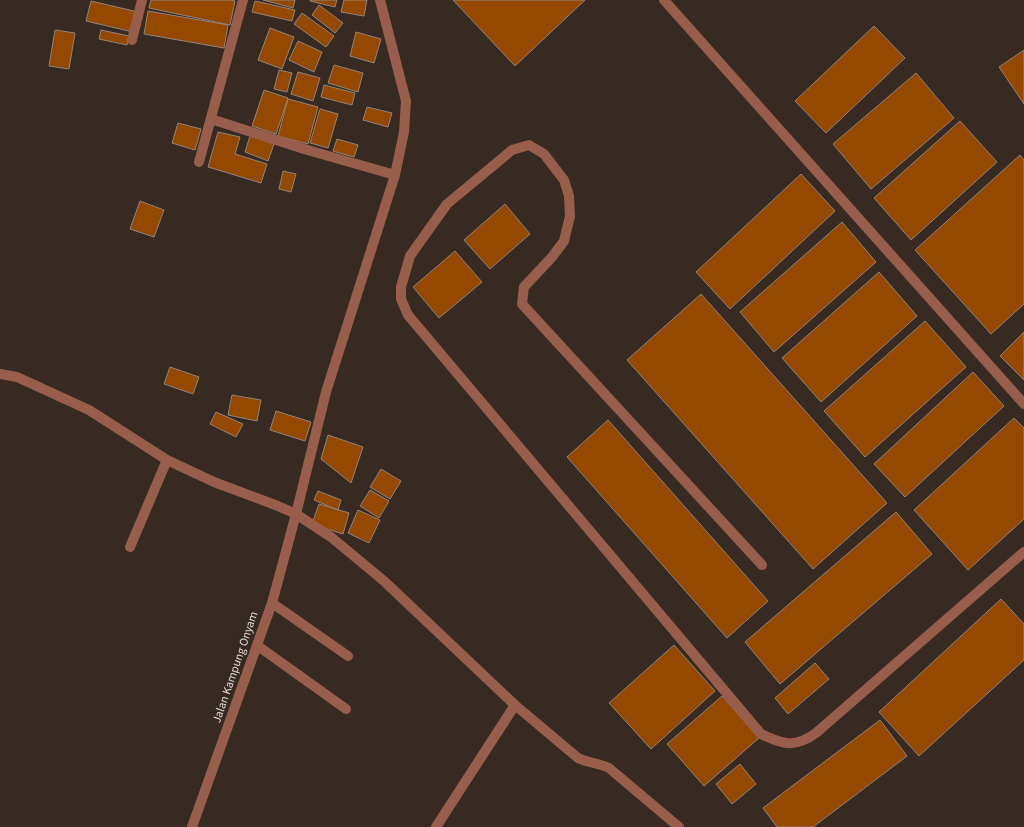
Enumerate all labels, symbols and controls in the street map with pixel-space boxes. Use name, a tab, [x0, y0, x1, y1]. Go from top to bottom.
street label: Jalan Kampung Onyam	[208, 609, 263, 725]

